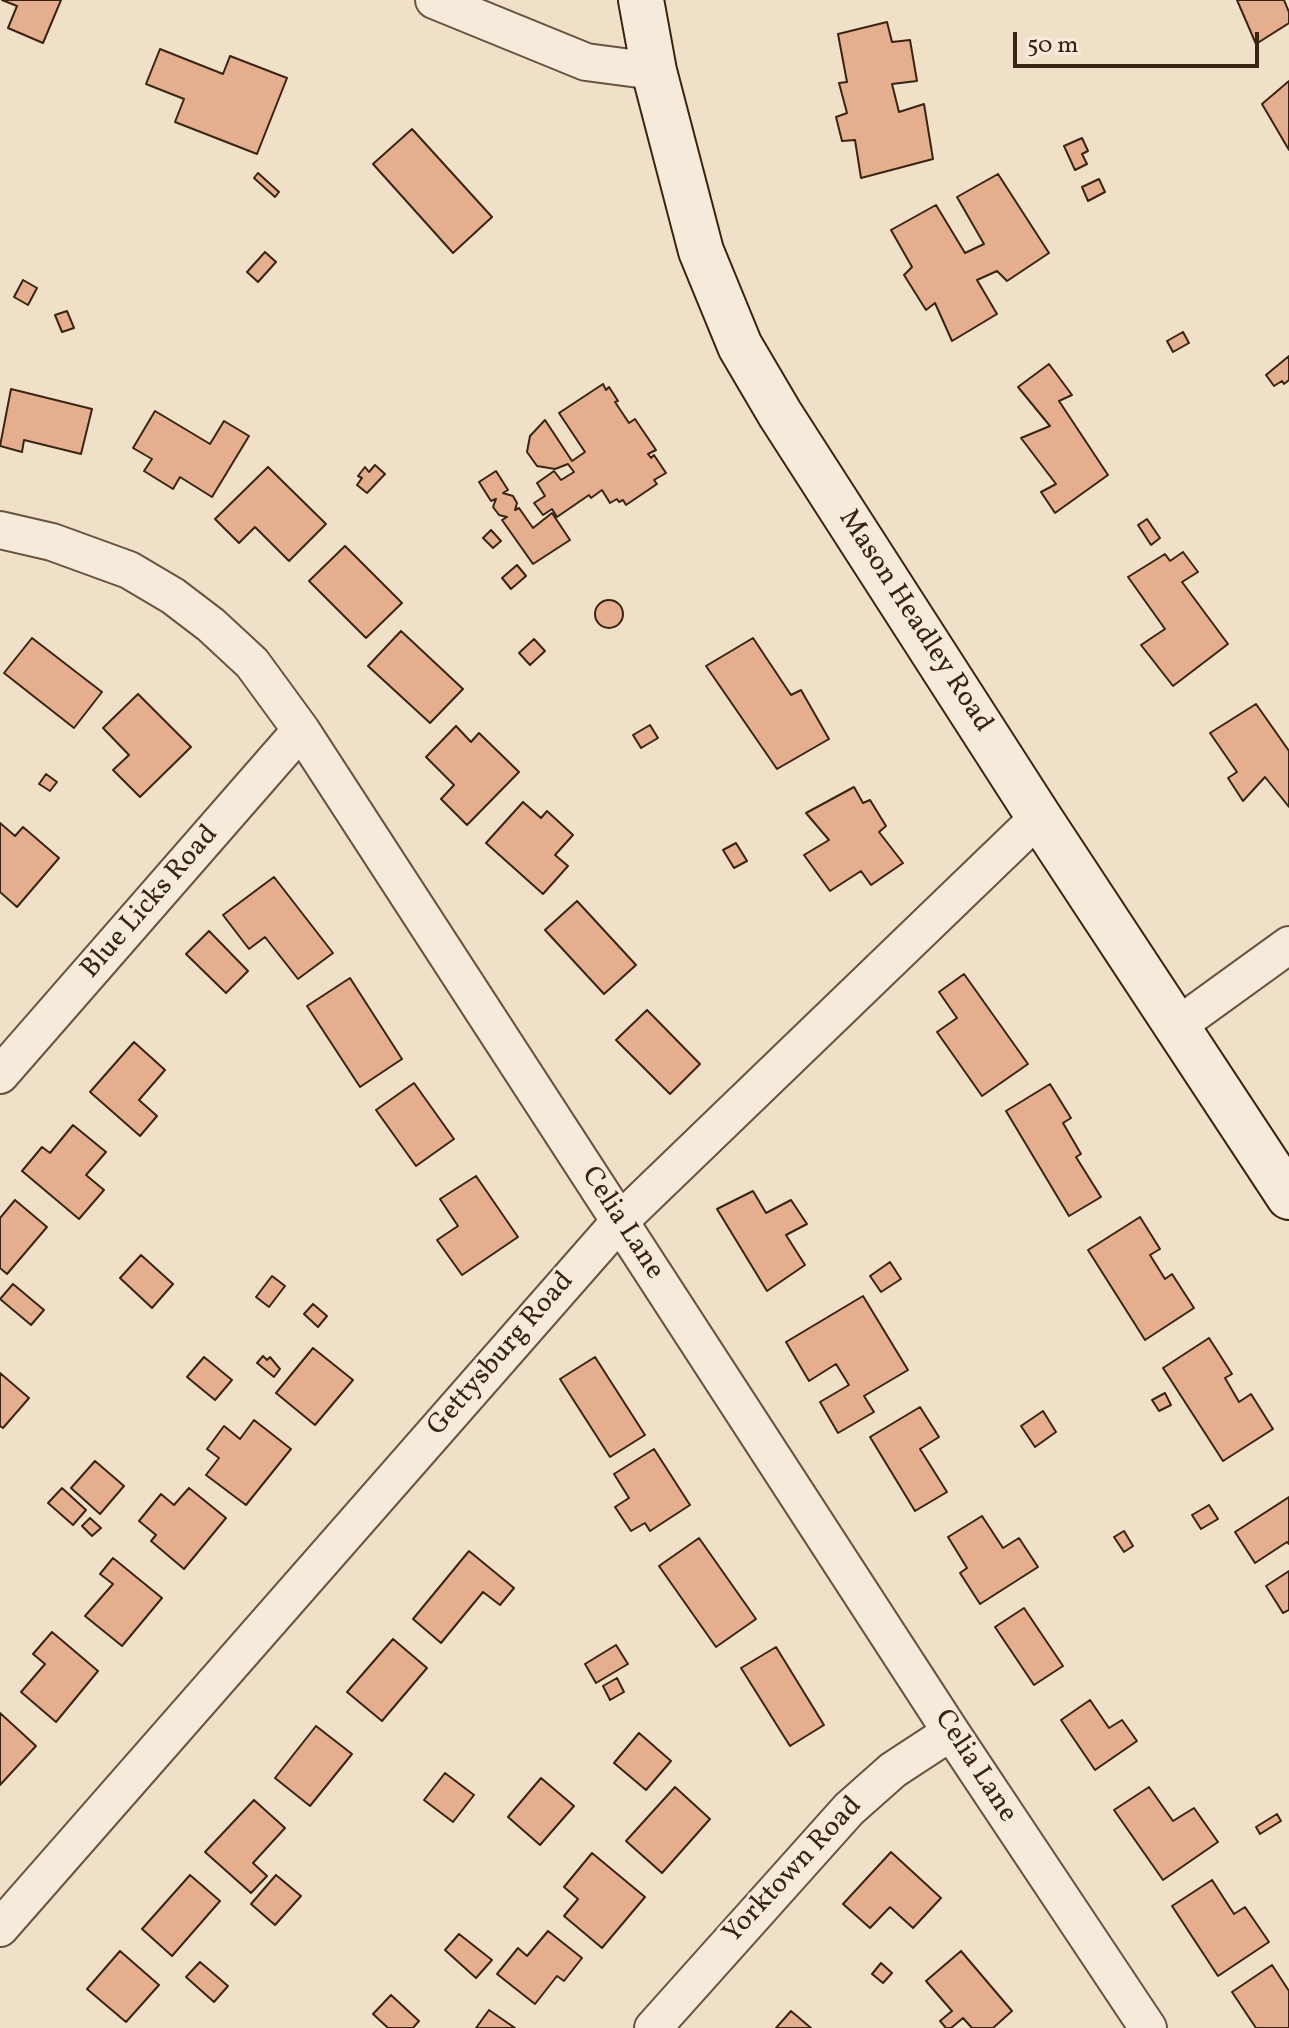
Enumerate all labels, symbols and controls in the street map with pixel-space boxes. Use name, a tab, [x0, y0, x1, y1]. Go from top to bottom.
scale bar	[1017, 16, 1263, 66]
text: 50 m	[1027, 29, 1079, 63]
street label: Mason Headley Road	[829, 504, 999, 740]
street label: Blue Licks Road	[75, 819, 227, 987]
street label: Celia Lane	[572, 1161, 670, 1287]
street label: Gettysburg Road	[422, 1266, 582, 1444]
street label: Celia Lane	[925, 1704, 1023, 1830]
street label: Yorktown Road	[717, 1791, 871, 1951]

